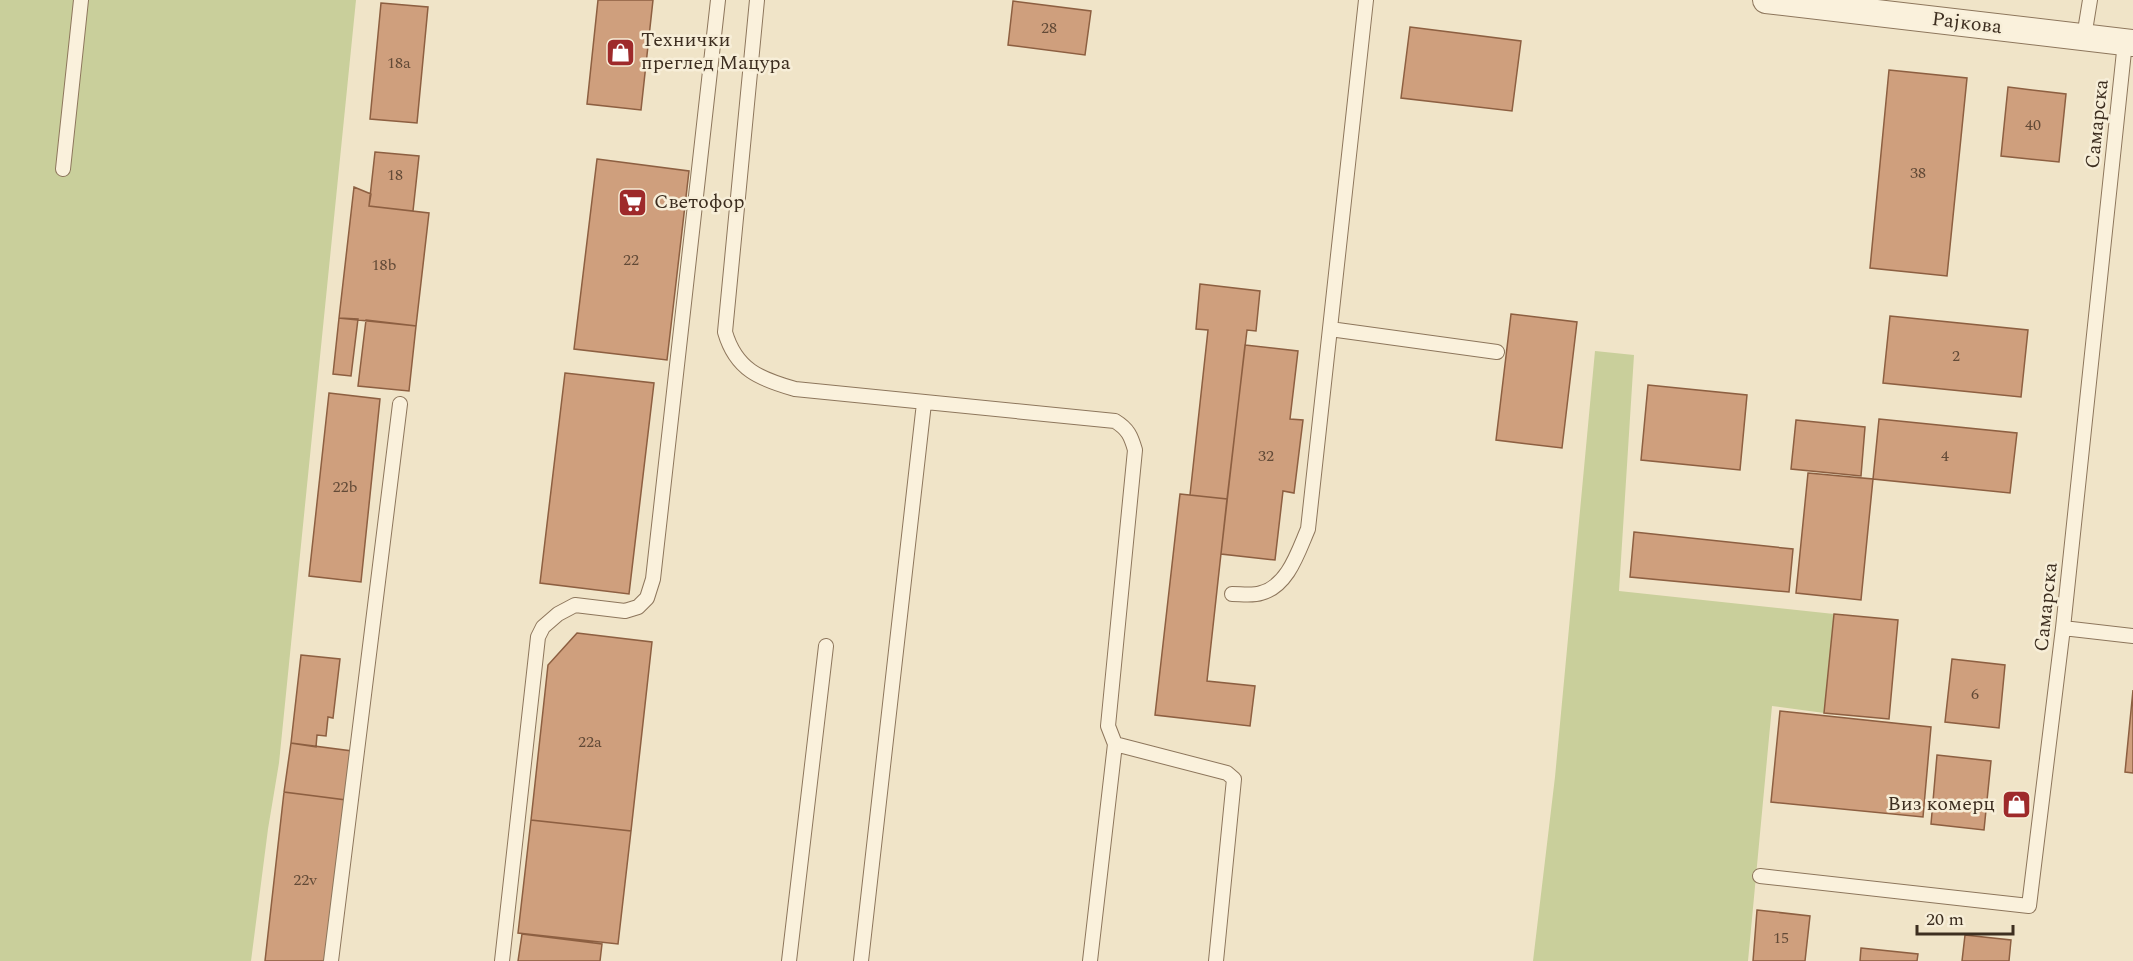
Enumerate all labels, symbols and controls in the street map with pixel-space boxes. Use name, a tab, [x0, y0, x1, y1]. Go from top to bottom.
street label: Рајкова	[1930, 4, 2004, 42]
house number: 28	[1041, 16, 1057, 40]
place label: Технички преглед Мацура	[641, 25, 791, 78]
shop icon: Технички преглед Мацура	[604, 36, 636, 68]
house number: 18a	[387, 51, 411, 75]
street label: Самарска	[2077, 78, 2117, 170]
house number: 40	[2025, 113, 2041, 137]
house number: 38	[1910, 161, 1926, 185]
house number: 18	[387, 163, 403, 187]
supermarket icon: Светофор	[617, 186, 649, 218]
place label: Светофор	[654, 187, 745, 217]
house number: 22	[623, 248, 639, 272]
house number: 18b	[372, 253, 397, 277]
house number: 2	[1952, 344, 1960, 368]
house number: 32	[1258, 444, 1274, 468]
house number: 4	[1941, 444, 1949, 468]
house number: 22b	[333, 475, 358, 499]
street label: Самарска	[2026, 561, 2066, 653]
house number: 6	[1971, 682, 1979, 706]
house number: 22a	[578, 730, 602, 754]
shop icon: Виз комерц	[2000, 788, 2032, 820]
place label: Виз комерц	[1887, 789, 1995, 819]
house number: 22v	[293, 868, 318, 892]
scale bar	[1917, 898, 2013, 936]
text: 20 m	[1926, 906, 1964, 933]
house number: 15	[1773, 926, 1789, 950]

